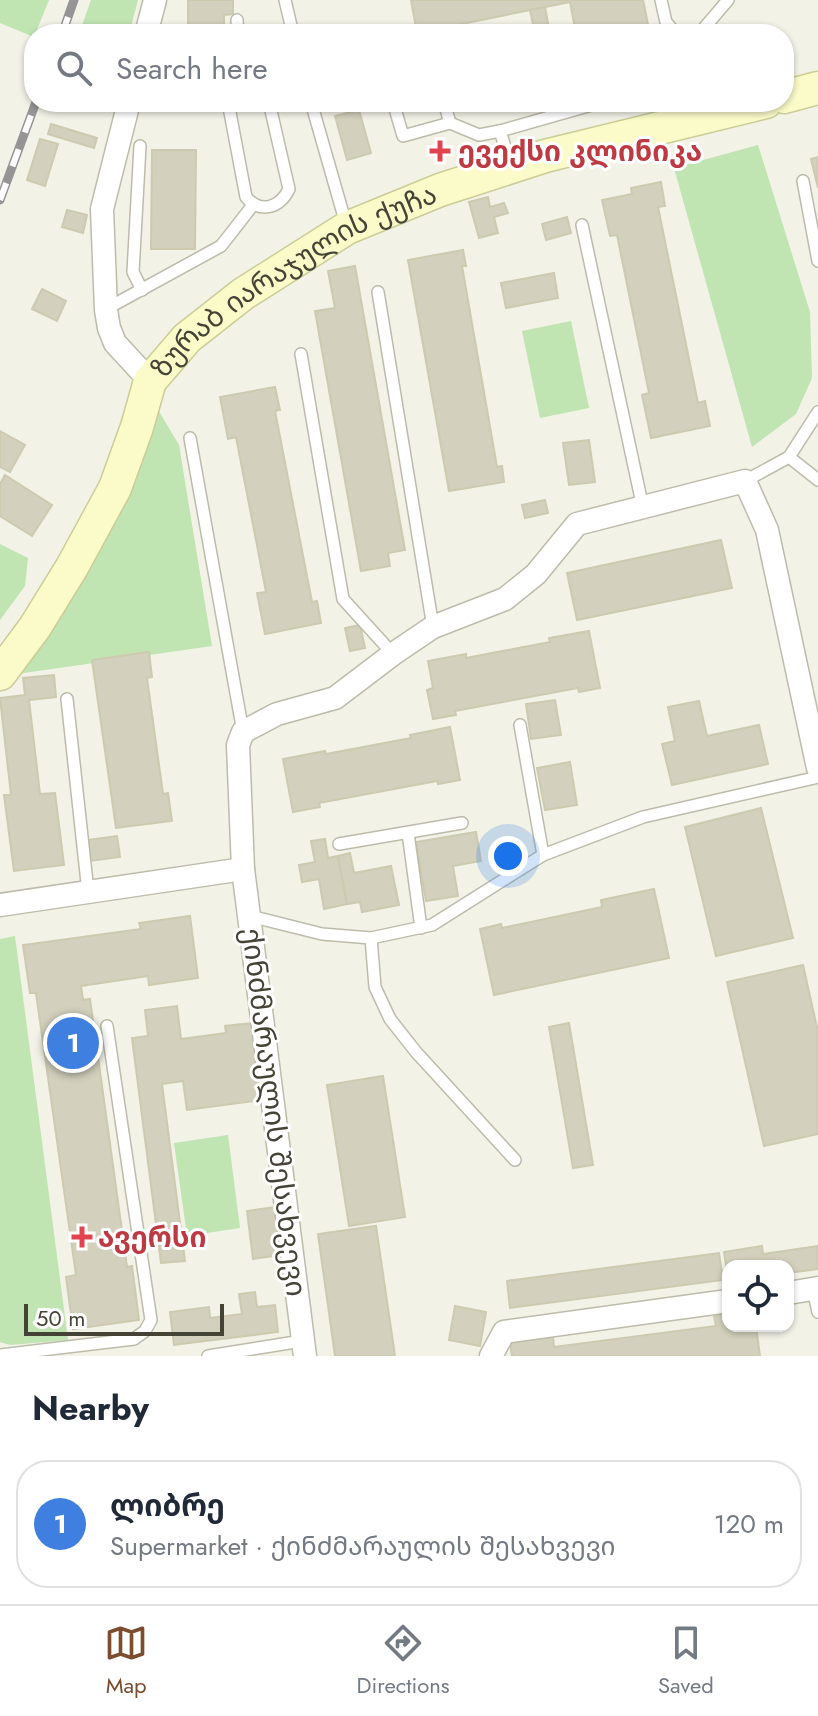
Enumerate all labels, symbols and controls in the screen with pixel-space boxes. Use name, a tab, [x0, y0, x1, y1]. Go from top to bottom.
search box	[24, 24, 794, 112]
icon: search	[52, 46, 96, 90]
text: Search here	[116, 47, 268, 90]
place label: ევექსი კლინიკა	[458, 131, 702, 172]
marker: ევექსი კლინიკა	[429, 140, 451, 162]
street label: ზურაბ იარაჯულის ქუჩა	[141, 173, 443, 386]
your location	[488, 836, 528, 876]
street label: ქინძმარაულის შესახვევი	[231, 925, 317, 1299]
pin: 1	[47, 1013, 99, 1073]
place label: ავერსი	[98, 1217, 206, 1258]
marker: ავერსი	[73, 1228, 91, 1246]
map controls	[722, 1260, 794, 1332]
button: locate	[722, 1260, 794, 1332]
scale bar	[24, 1300, 224, 1336]
text: 50 m	[36, 1302, 85, 1334]
text: Nearby	[32, 1384, 149, 1433]
text: ლიბრე	[110, 1484, 225, 1527]
text: 1	[53, 1505, 67, 1543]
text: 120 m	[714, 1505, 784, 1543]
text: Supermarket · ქინძმარაულის შესახვევი	[110, 1527, 615, 1565]
tab: Map	[104, 1621, 148, 1701]
tab: Directions	[357, 1621, 450, 1701]
tab: Saved	[658, 1621, 714, 1701]

